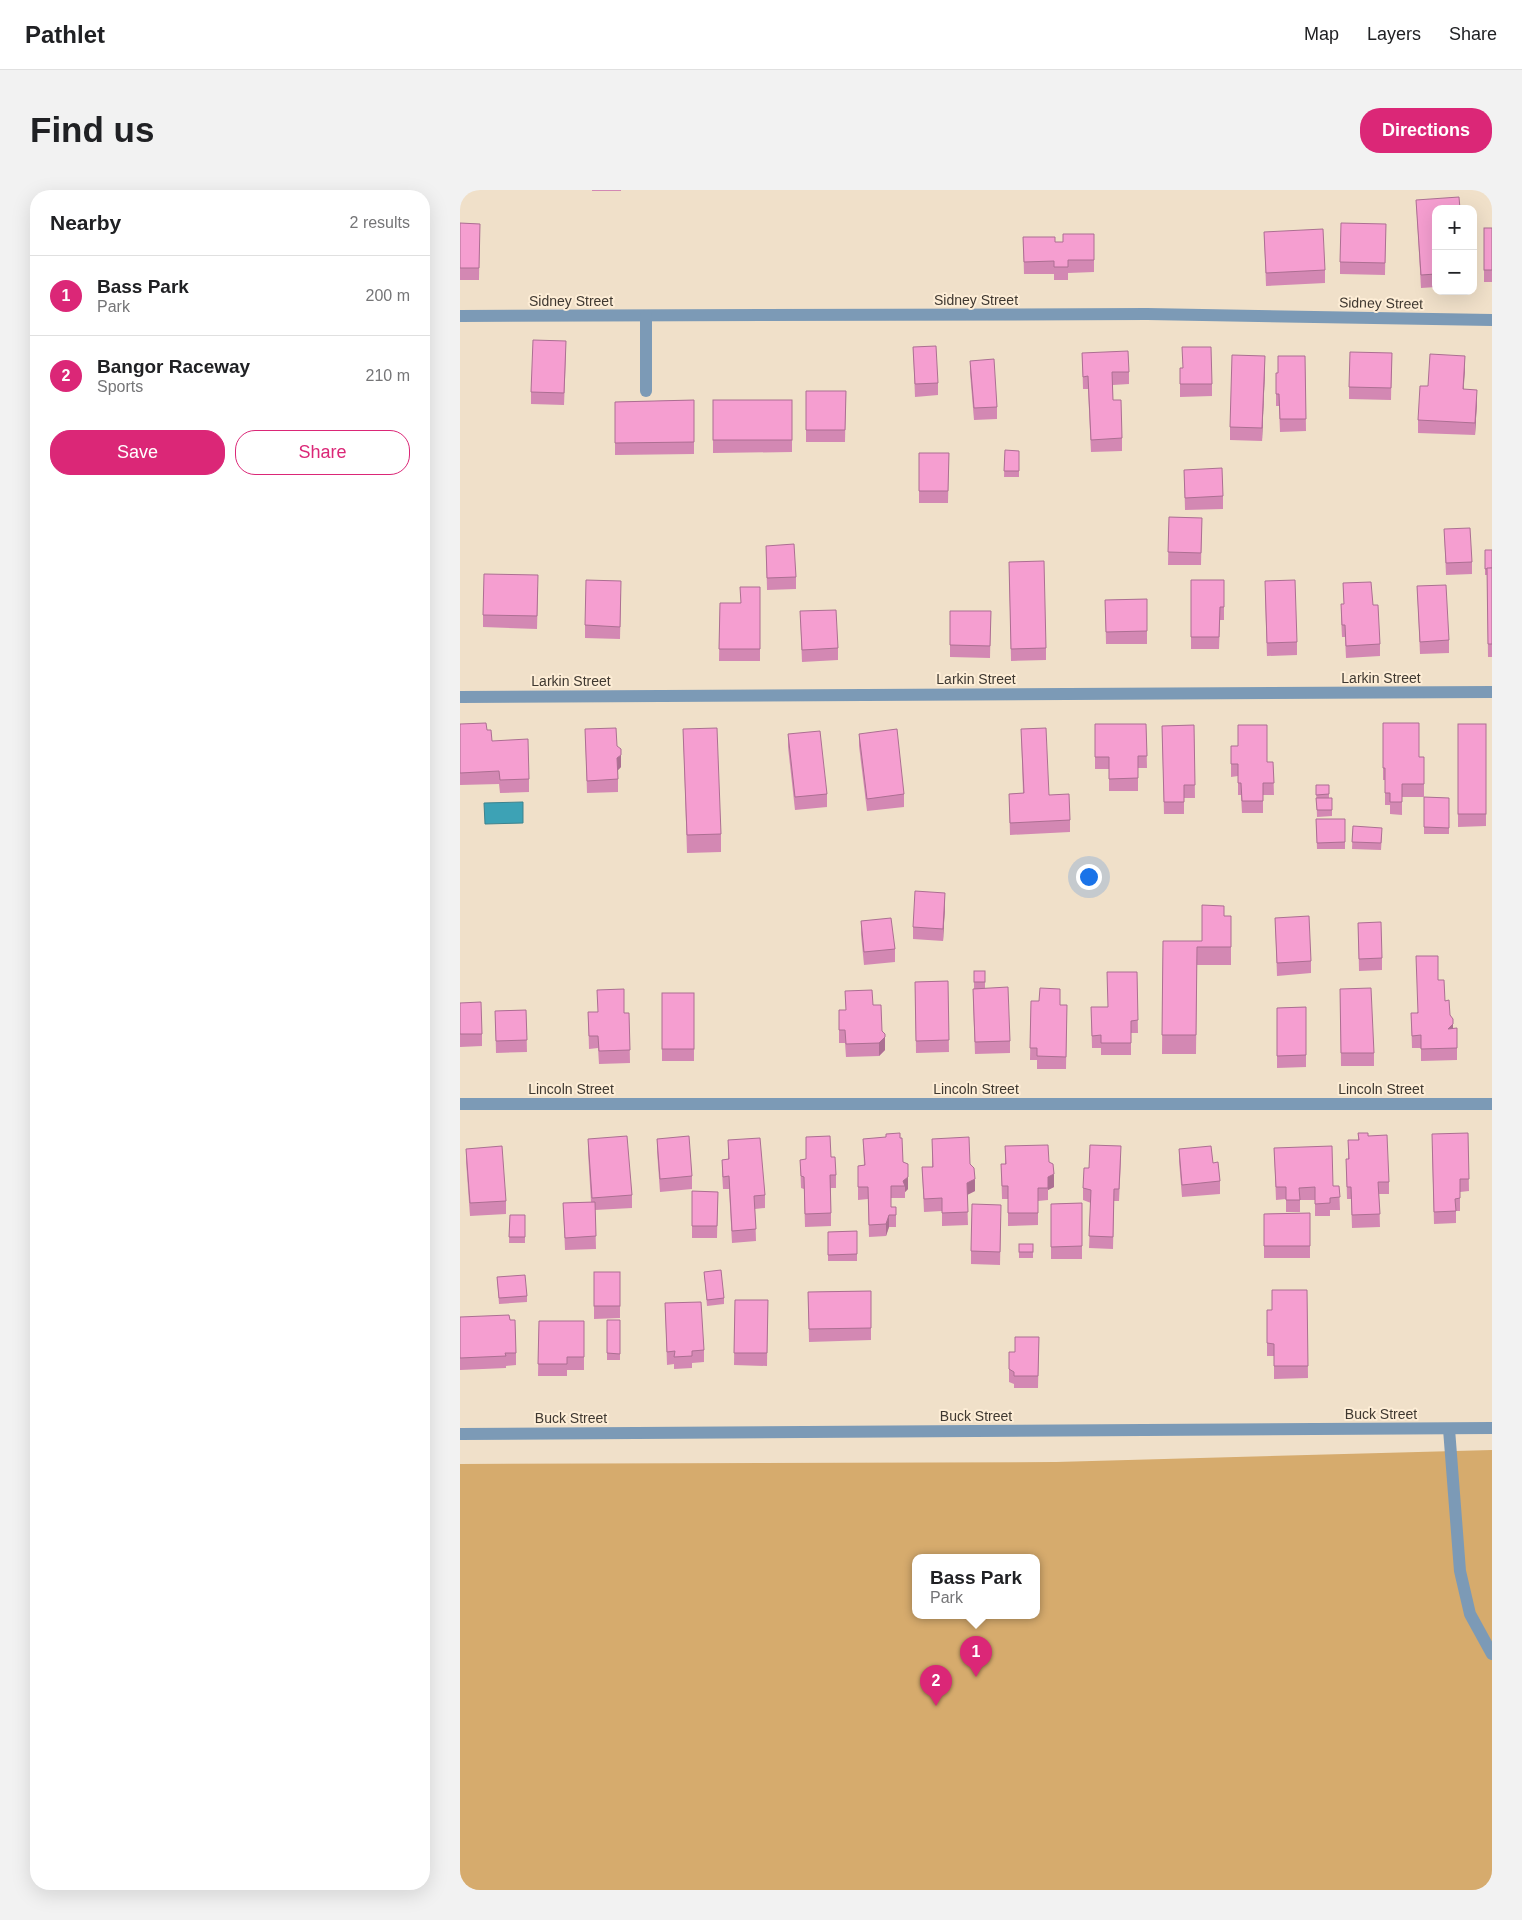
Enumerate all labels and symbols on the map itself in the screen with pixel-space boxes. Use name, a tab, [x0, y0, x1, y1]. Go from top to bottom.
street label: Sidney Street	[934, 292, 1018, 308]
street label: Sidney Street	[529, 293, 613, 309]
street label: Sidney Street	[1339, 294, 1423, 312]
street label: Larkin Street	[1341, 670, 1421, 686]
street label: Larkin Street	[936, 671, 1016, 687]
street label: Larkin Street	[531, 673, 611, 689]
your location	[1076, 864, 1102, 890]
street label: Lincoln Street	[528, 1081, 614, 1097]
street label: Lincoln Street	[933, 1081, 1019, 1097]
street label: Lincoln Street	[1338, 1081, 1424, 1097]
street label: Buck Street	[1345, 1406, 1417, 1422]
street label: Buck Street	[940, 1408, 1012, 1424]
street label: Buck Street	[535, 1410, 607, 1426]
pin: 1	[960, 1636, 992, 1677]
pin: 2	[920, 1665, 952, 1706]

